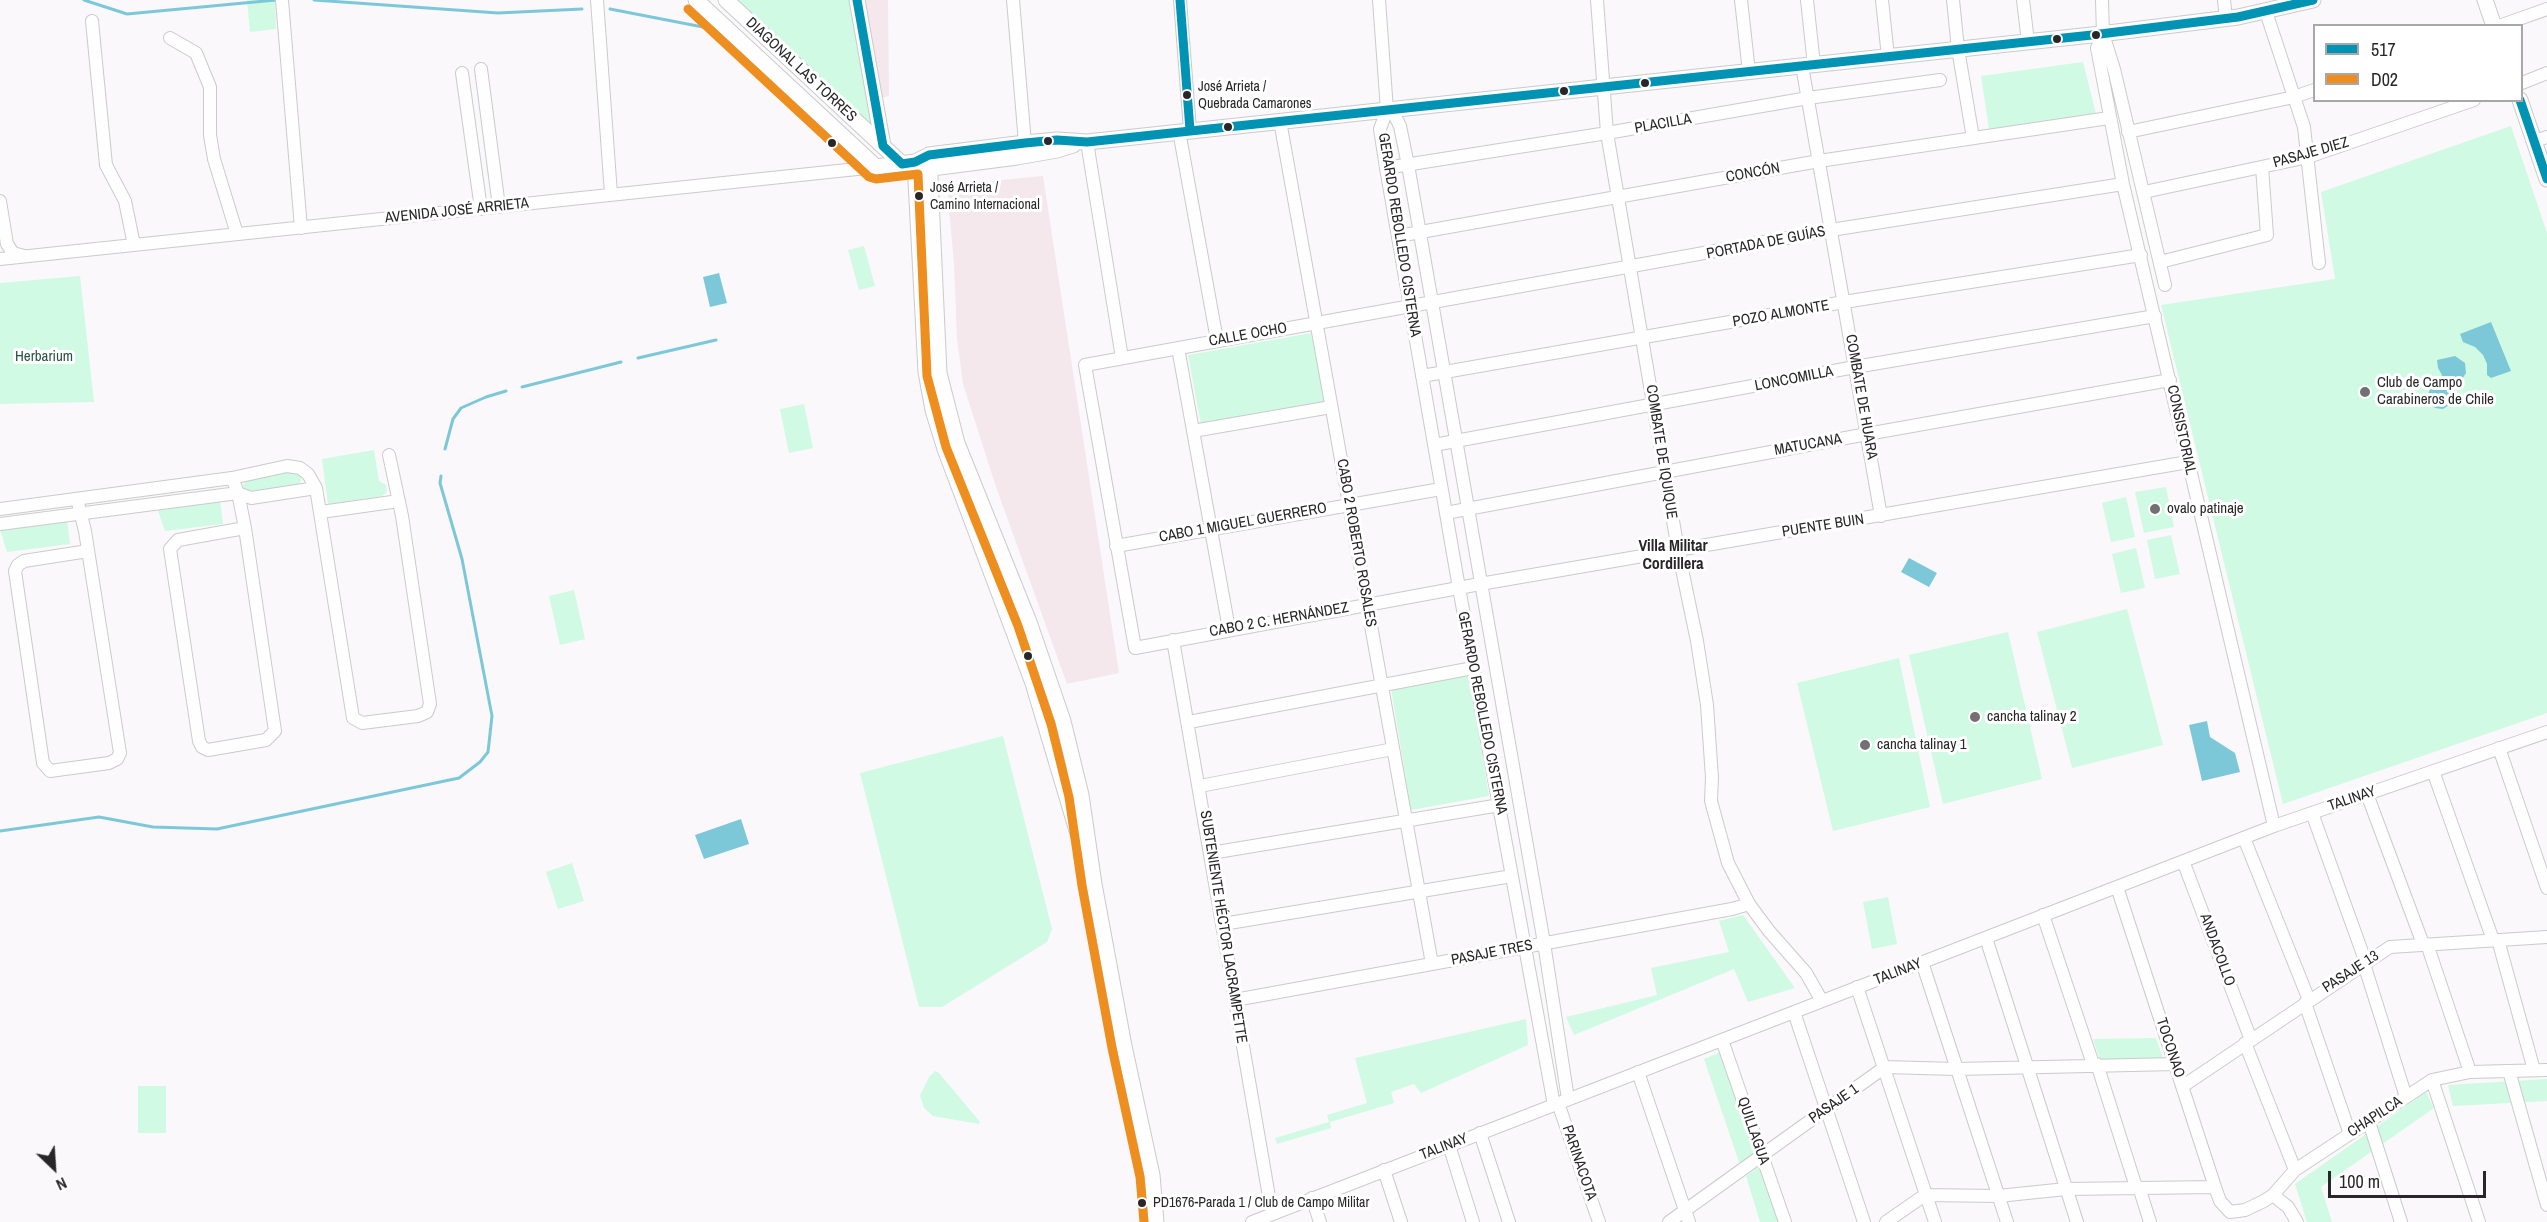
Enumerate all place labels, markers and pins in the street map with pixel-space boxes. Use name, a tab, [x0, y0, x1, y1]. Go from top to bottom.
unlabelled marker	[2090, 29, 2102, 41]
unlabelled marker	[2051, 33, 2063, 45]
unlabelled marker	[1639, 77, 1651, 89]
place label: José Arrieta / Quebrada Camarones	[1198, 79, 1312, 112]
unlabelled marker	[1558, 85, 1570, 97]
marker: José Arrieta / Quebrada Camarones	[1181, 89, 1193, 101]
unlabelled marker	[1222, 121, 1234, 133]
unlabelled marker	[1042, 135, 1054, 147]
unlabelled marker	[826, 137, 838, 149]
place label: José Arrieta / Camino Internacional	[930, 180, 1040, 212]
marker: José Arrieta / Camino Internacional	[913, 190, 925, 202]
place label: Club de Campo Carabineros de Chile	[2377, 374, 2494, 409]
marker: Club de Campo Carabineros de Chile	[2358, 385, 2372, 399]
place label: ovalo patinaje	[2167, 500, 2244, 518]
marker: ovalo patinaje	[2148, 502, 2162, 516]
unlabelled marker	[1022, 650, 1034, 662]
place label: cancha talinay 2	[1987, 708, 2077, 726]
marker: cancha talinay 2	[1968, 710, 1982, 724]
place label: cancha talinay 1	[1877, 736, 1967, 754]
marker: cancha talinay 1	[1858, 738, 1872, 752]
place label: PD1676-Parada 1 / Club de Campo Militar	[1153, 1195, 1369, 1211]
marker: PD1676-Parada 1 / Club de Campo Militar	[1136, 1197, 1148, 1209]

